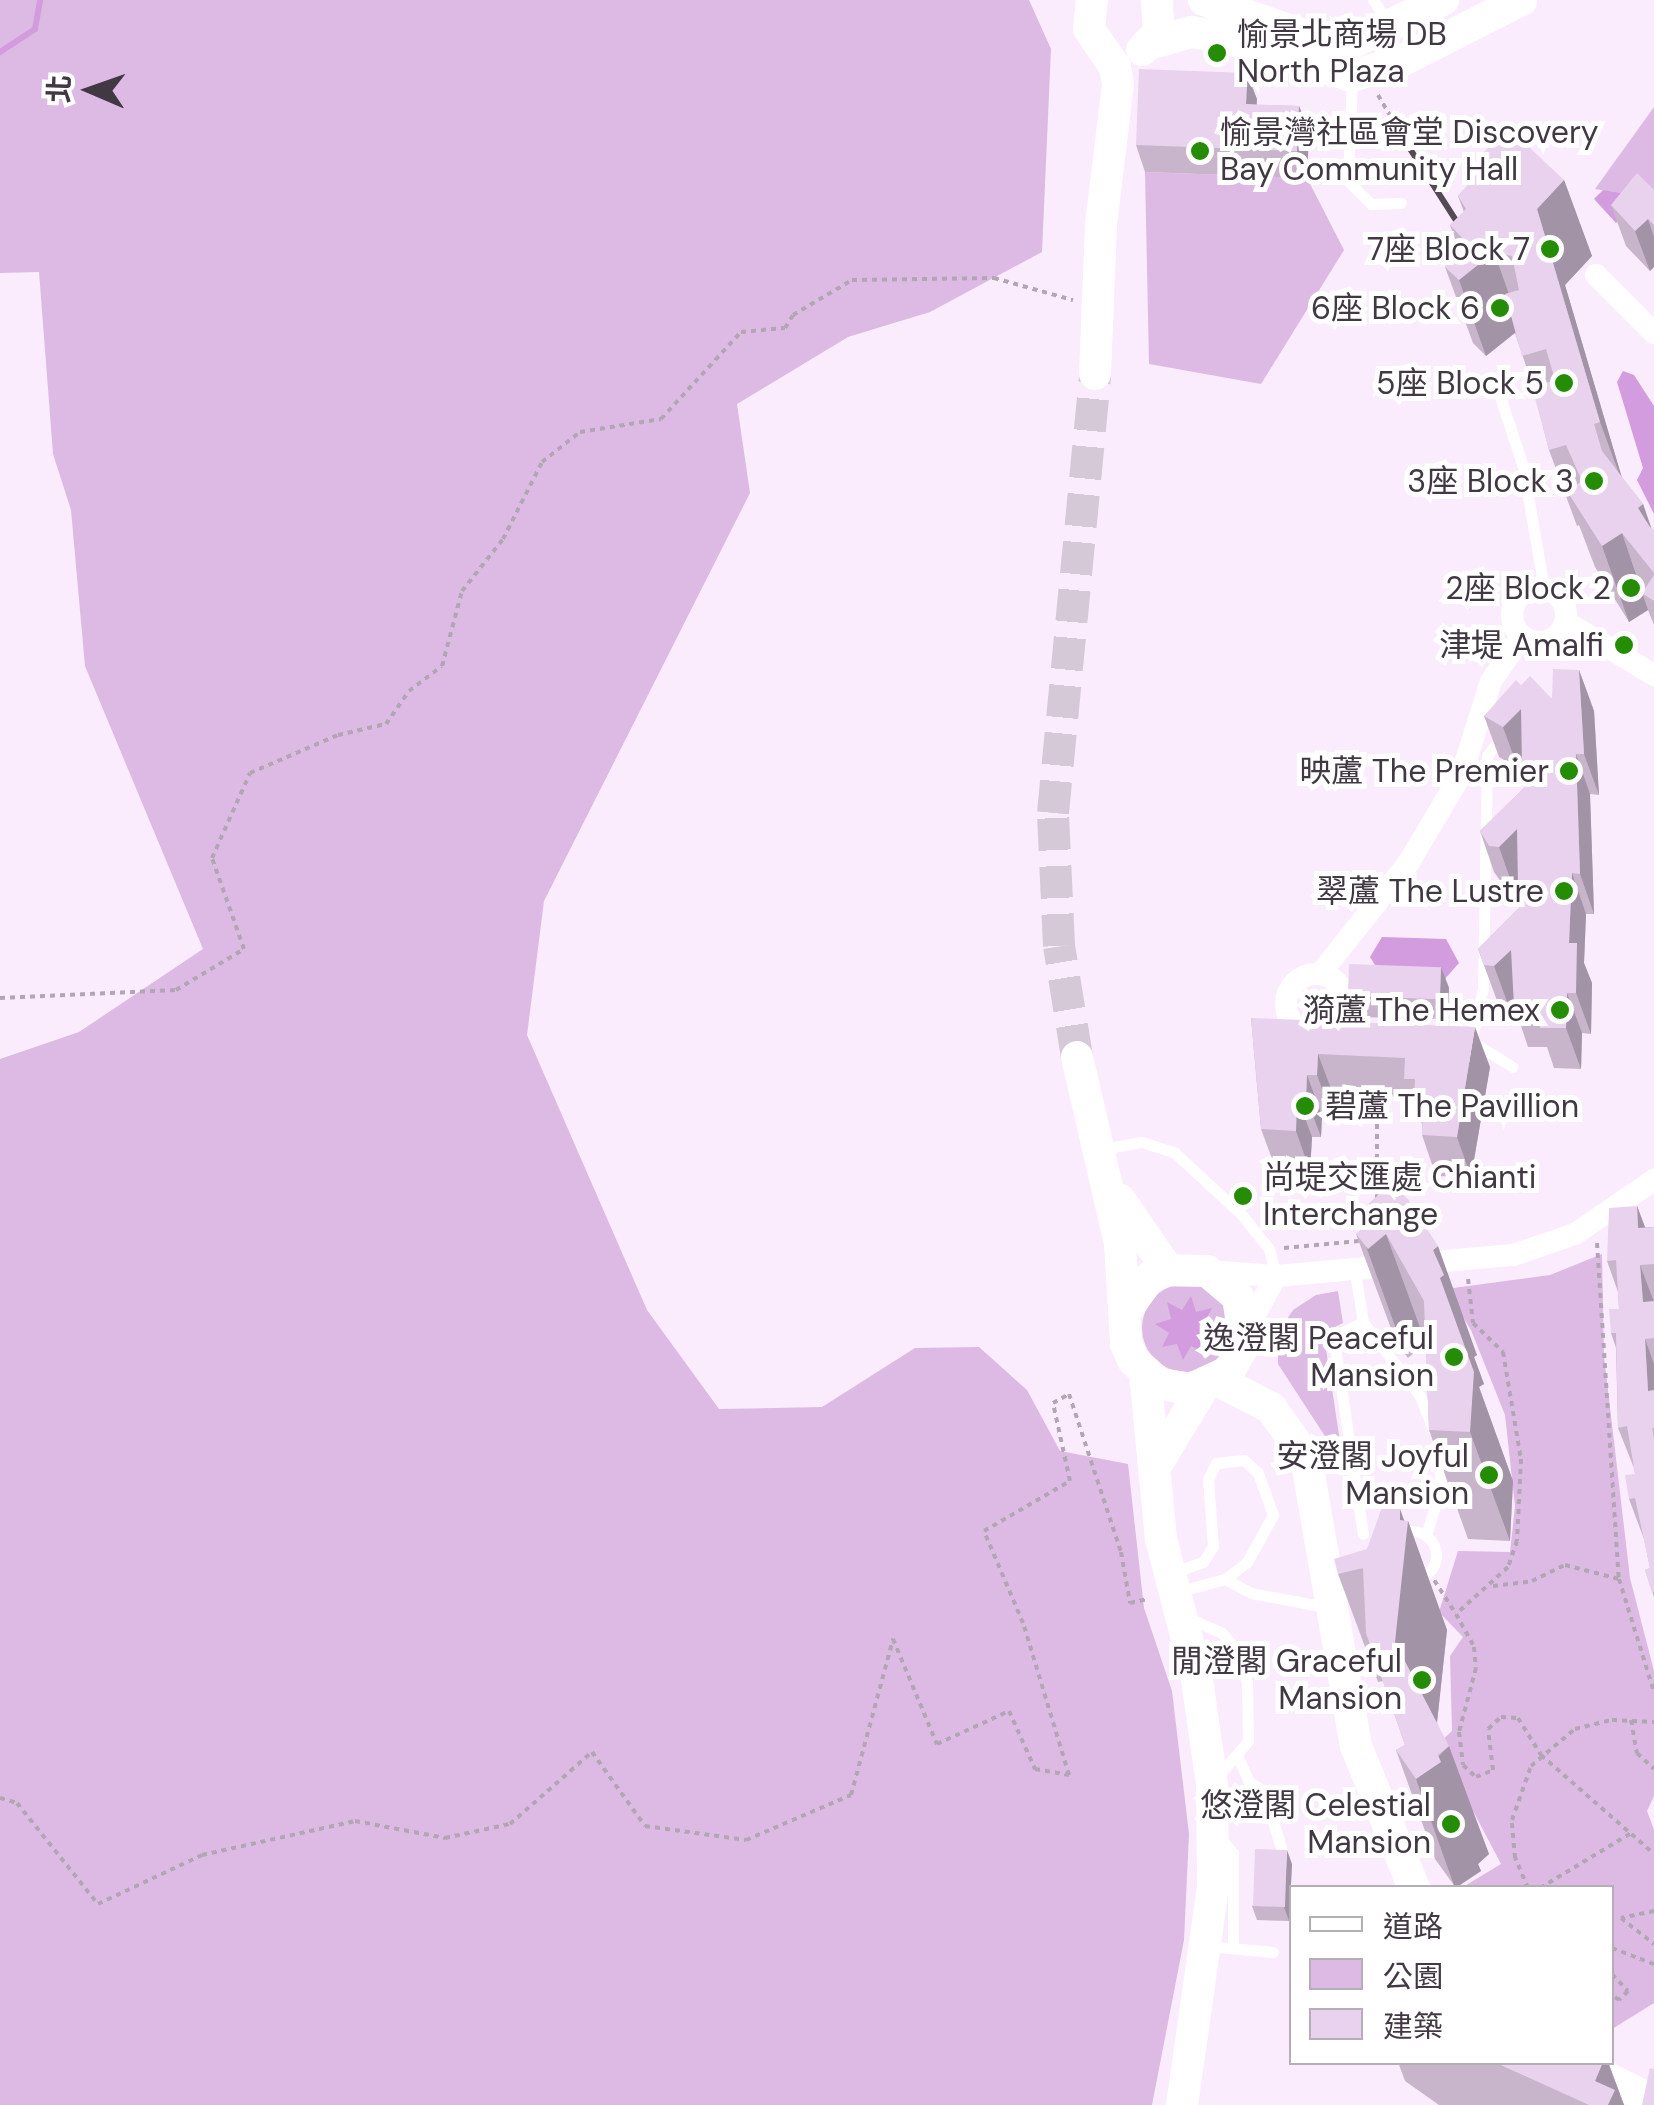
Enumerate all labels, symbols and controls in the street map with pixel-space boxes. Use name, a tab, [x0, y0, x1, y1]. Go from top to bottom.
place label: 愉景北商場 DB North Plaza	[1237, 16, 1447, 91]
north arrow	[40, 40, 140, 140]
marker: 愉景北商場 DB North Plaza	[1206, 42, 1228, 64]
text: 北	[41, 74, 78, 104]
place label: 愉景灣社區會堂 Discovery Bay Community Hall	[1220, 114, 1599, 189]
marker: 愉景灣社區會堂 Discovery Bay Community Hall	[1189, 140, 1211, 162]
place label: 7座 Block 7	[1367, 230, 1530, 268]
marker: 7座 Block 7	[1539, 238, 1561, 260]
place label: 6座 Block 6	[1311, 289, 1480, 327]
marker: 6座 Block 6	[1489, 297, 1511, 319]
place label: 5座 Block 5	[1376, 364, 1544, 402]
marker: 5座 Block 5	[1553, 372, 1575, 394]
place label: 3座 Block 3	[1407, 462, 1574, 500]
marker: 3座 Block 3	[1583, 470, 1605, 492]
place label: 2座 Block 2	[1445, 569, 1611, 607]
marker: 2座 Block 2	[1620, 577, 1642, 599]
place label: 津堤 Amalfi	[1439, 626, 1604, 664]
marker: 津堤 Amalfi	[1613, 634, 1635, 656]
place label: 映蘆 The Premier	[1299, 752, 1549, 790]
marker: 映蘆 The Premier	[1558, 760, 1580, 782]
place label: 翠蘆 The Lustre	[1316, 872, 1544, 910]
marker: 翠蘆 The Lustre	[1553, 880, 1575, 902]
place label: 漪蘆 The Hemex	[1303, 991, 1540, 1029]
marker: 漪蘆 The Hemex	[1549, 999, 1571, 1021]
place label: 碧蘆 The Pavillion	[1325, 1087, 1579, 1125]
marker: 碧蘆 The Pavillion	[1294, 1095, 1316, 1117]
place label: 尚堤交匯處 Chianti Interchange	[1263, 1159, 1537, 1234]
marker: 尚堤交匯處 Chianti Interchange	[1232, 1185, 1254, 1207]
place label: 逸澄閣 Peaceful Mansion	[1203, 1320, 1434, 1395]
marker: 逸澄閣 Peaceful Mansion	[1443, 1346, 1465, 1368]
place label: 安澄閣 Joyful Mansion	[1277, 1438, 1469, 1513]
marker: 安澄閣 Joyful Mansion	[1478, 1464, 1500, 1486]
place label: 閒澄閣 Graceful Mansion	[1171, 1643, 1402, 1718]
marker: 閒澄閣 Graceful Mansion	[1411, 1669, 1433, 1691]
place label: 悠澄閣 Celestial Mansion	[1200, 1787, 1431, 1862]
marker: 悠澄閣 Celestial Mansion	[1440, 1813, 1462, 1835]
legend	[1289, 1885, 1614, 2065]
text: 道路	[1383, 1907, 1443, 1946]
text: 公園	[1383, 1957, 1443, 1996]
text: 建築	[1383, 2007, 1443, 2046]

